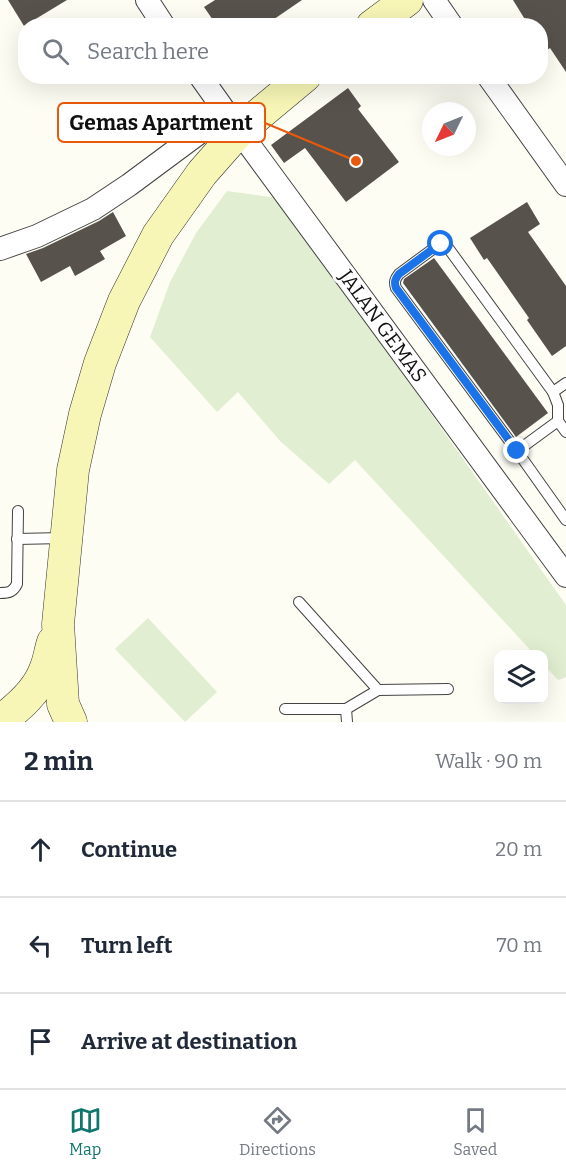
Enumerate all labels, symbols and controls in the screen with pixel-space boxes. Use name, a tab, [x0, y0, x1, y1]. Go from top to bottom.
search box	[18, 18, 548, 84]
icon: search	[39, 35, 72, 68]
text: Search here	[87, 38, 209, 65]
north arrow	[422, 102, 476, 156]
callout: Gemas Apartment	[58, 103, 265, 142]
text: Gemas Apartment	[69, 110, 253, 136]
route start	[427, 230, 453, 256]
street label: JALAN GEMAS	[334, 264, 432, 387]
route end	[503, 437, 529, 463]
map controls	[494, 650, 548, 704]
button: layers	[494, 650, 548, 704]
text: 2 min	[24, 746, 93, 777]
text: Walk · 90 m	[435, 749, 542, 773]
icon: ahead	[24, 833, 57, 866]
text: Continue	[81, 836, 177, 863]
text: 20 m	[495, 837, 542, 861]
icon: left	[24, 929, 57, 962]
text: Turn left	[81, 932, 173, 959]
text: 70 m	[496, 933, 542, 957]
icon: arrive	[24, 1025, 57, 1058]
text: Arrive at destination	[81, 1028, 297, 1055]
tab: Map	[69, 1104, 102, 1159]
tab: Directions	[239, 1104, 316, 1159]
tab: Saved	[453, 1104, 497, 1159]

